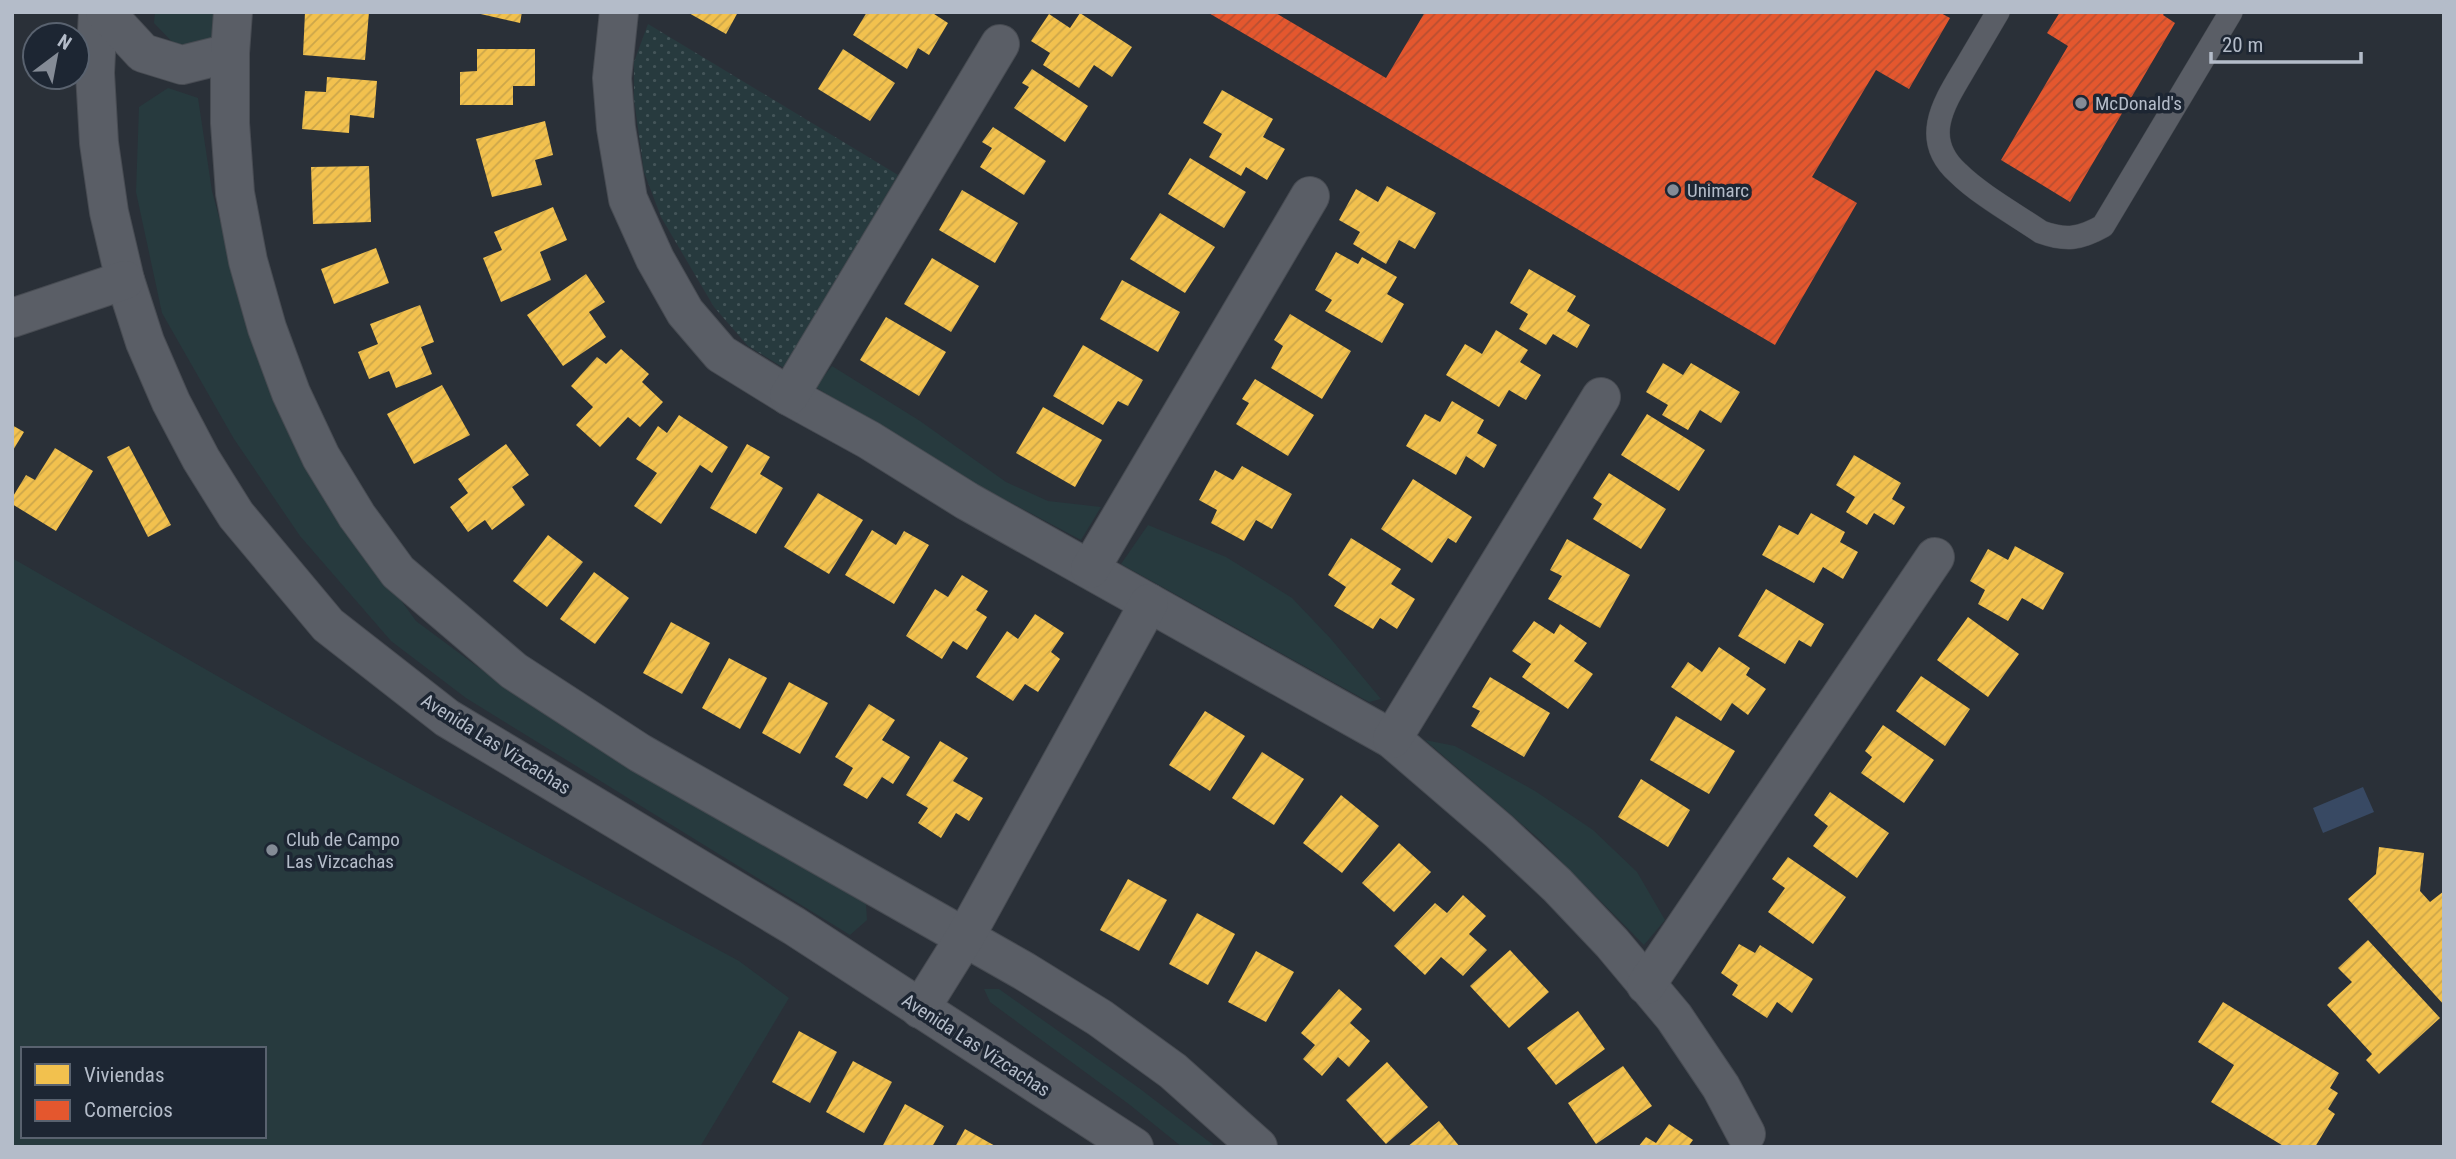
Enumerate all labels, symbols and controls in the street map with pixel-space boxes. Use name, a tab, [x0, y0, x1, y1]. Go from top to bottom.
north arrow	[21, 21, 91, 91]
scale bar	[2211, 21, 2362, 65]
text: N	[54, 29, 76, 55]
text: 20 m	[2222, 33, 2263, 57]
place label: McDonald's	[2095, 92, 2182, 115]
marker: McDonald's	[2073, 95, 2089, 111]
place label: Unimarc	[1687, 179, 1749, 202]
marker: Unimarc	[1665, 182, 1681, 198]
street label: Avenida Las Vizcachas	[417, 689, 575, 799]
place label: Club de Campo Las Vizcachas	[286, 828, 400, 873]
marker: Club de Campo Las Vizcachas	[264, 842, 280, 858]
street label: Avenida Las Vizcachas	[898, 989, 1054, 1101]
legend	[21, 1047, 266, 1138]
text: Viviendas	[84, 1063, 164, 1087]
text: Comercios	[84, 1098, 173, 1122]

